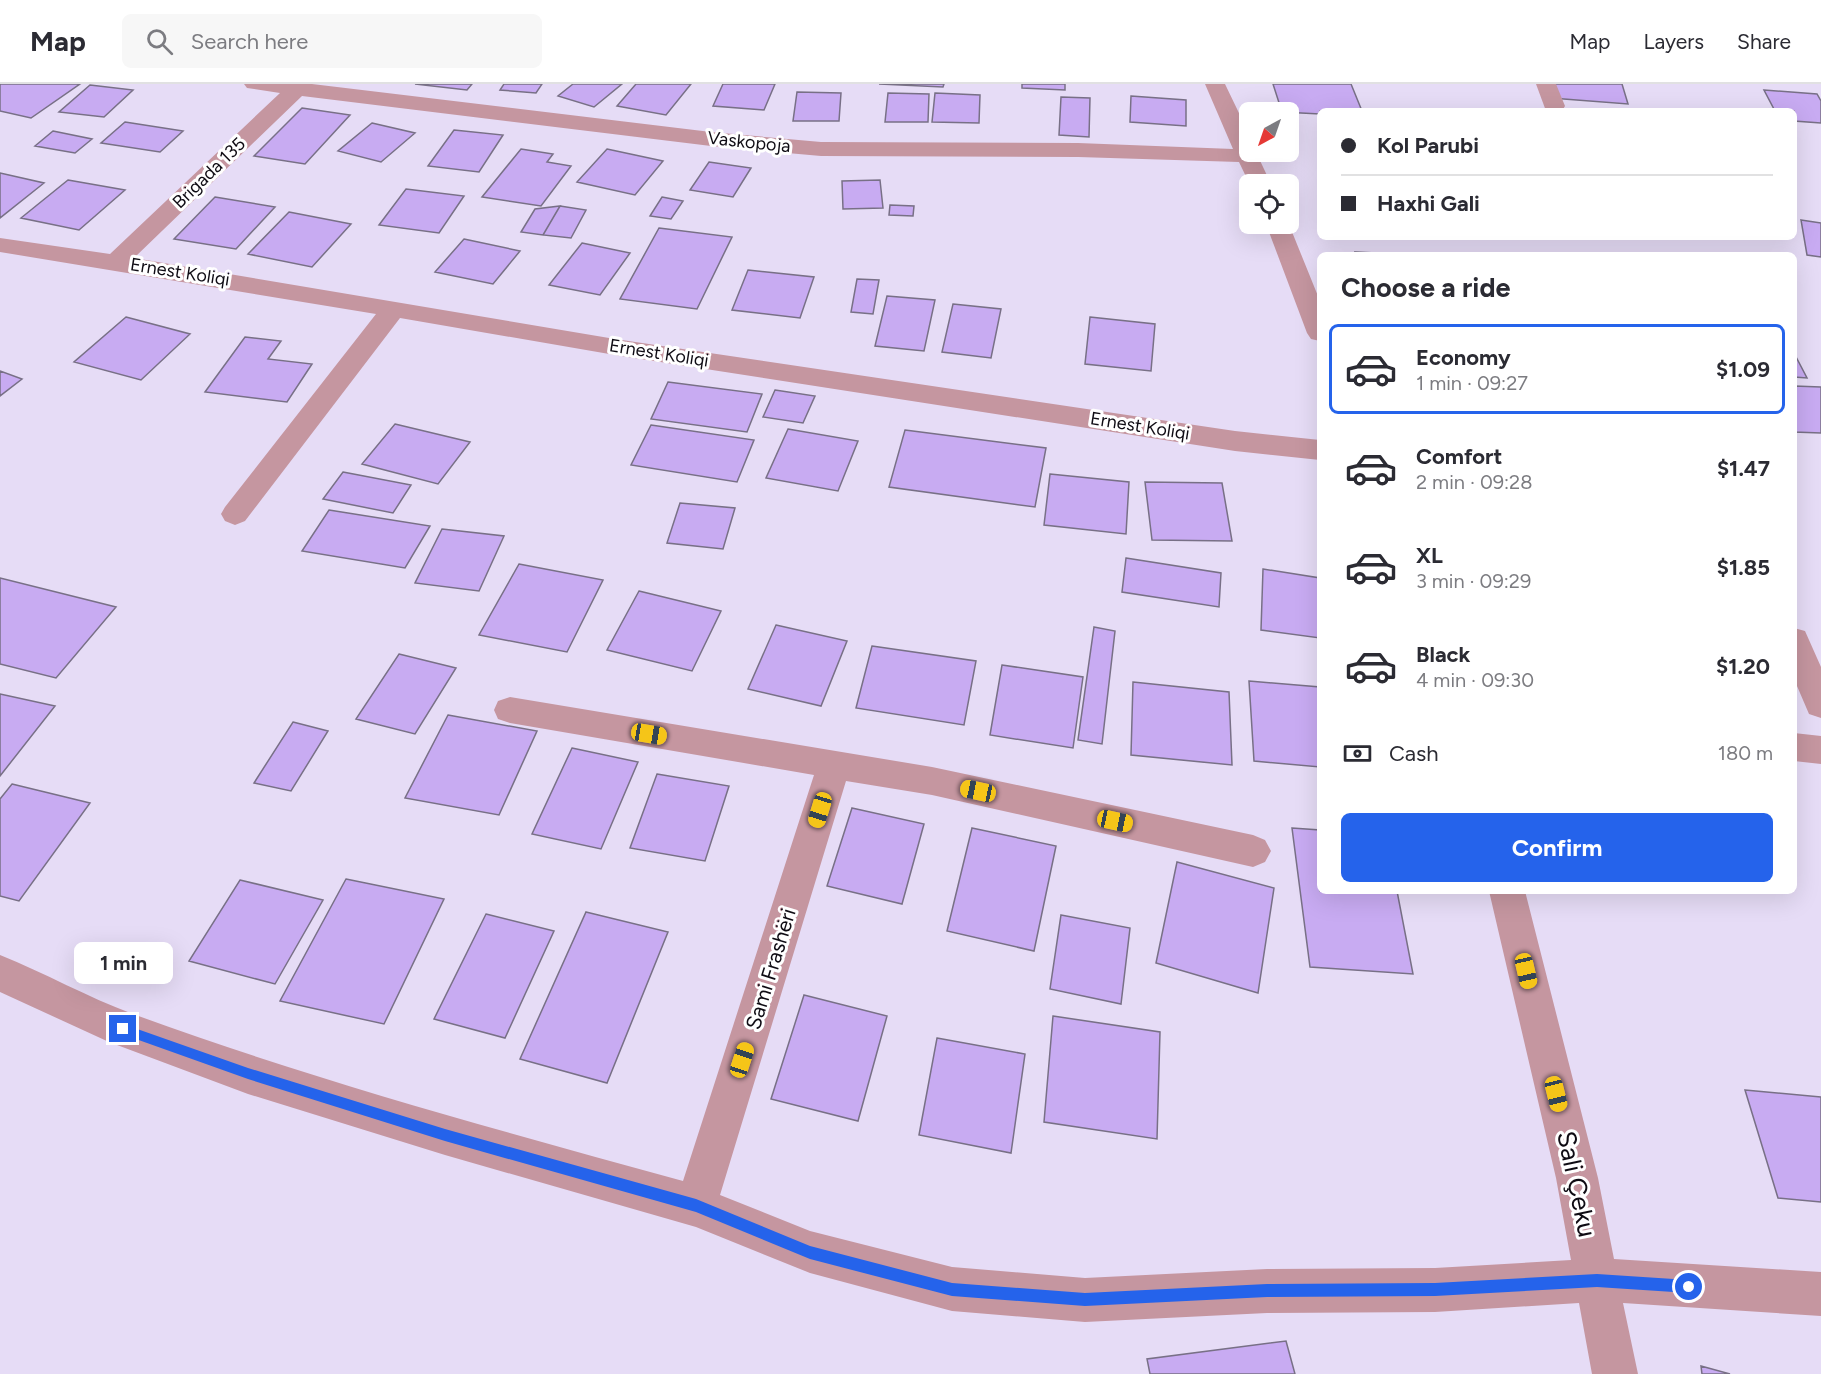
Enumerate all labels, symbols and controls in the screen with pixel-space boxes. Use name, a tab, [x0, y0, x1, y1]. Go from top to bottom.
search box	[122, 14, 542, 68]
text: Map	[30, 24, 86, 58]
icon: search	[143, 25, 176, 58]
text: Search here	[191, 28, 308, 55]
text: Map	[1570, 29, 1610, 54]
text: Layers	[1643, 29, 1704, 54]
text: Share	[1737, 29, 1791, 54]
north arrow	[1239, 102, 1299, 162]
map controls	[1239, 102, 1299, 234]
street label: Vaskopoja	[706, 127, 792, 157]
text: Kol Parubi	[1377, 132, 1479, 159]
street label: Brigada 135	[168, 133, 250, 213]
button: locate	[1239, 174, 1299, 234]
text: Haxhi Gali	[1377, 190, 1480, 217]
street label: Ernest Koliqi	[129, 253, 231, 291]
text: Choose a ride	[1341, 271, 1510, 304]
street label: Ernest Koliqi	[608, 334, 710, 372]
icon: car	[1344, 342, 1398, 396]
text: Economy	[1416, 344, 1511, 371]
text: $1.09	[1716, 356, 1770, 383]
text: 1 min · 09:27	[1416, 371, 1528, 395]
street label: Ernest Koliqi	[1089, 407, 1191, 445]
icon: car	[1344, 441, 1398, 495]
text: Comfort	[1416, 443, 1502, 470]
text: $1.47	[1717, 455, 1770, 482]
text: 2 min · 09:28	[1416, 470, 1533, 494]
icon: car	[1344, 540, 1398, 594]
text: XL	[1416, 542, 1443, 569]
text: $1.85	[1717, 554, 1770, 581]
text: 3 min · 09:29	[1416, 569, 1531, 593]
icon: car	[1344, 639, 1398, 693]
text: Black	[1416, 641, 1470, 668]
text: $1.20	[1716, 653, 1770, 680]
text: 4 min · 09:30	[1416, 668, 1534, 692]
car	[630, 722, 668, 746]
icon: cash	[1341, 737, 1374, 770]
text: Cash	[1389, 740, 1439, 767]
text: 180 m	[1718, 741, 1773, 765]
car	[959, 778, 997, 804]
car	[806, 790, 834, 830]
car	[1096, 808, 1134, 834]
button: Confirm	[1341, 813, 1773, 882]
street label: Sami Frashëri	[740, 905, 801, 1033]
callout: 1 min	[74, 942, 172, 984]
text: 1 min	[100, 951, 147, 975]
car	[1513, 951, 1539, 991]
route end	[109, 1015, 136, 1042]
car	[728, 1040, 756, 1080]
car	[1543, 1074, 1569, 1114]
street label: Sali Çeku	[1550, 1128, 1604, 1240]
route start	[1675, 1273, 1702, 1300]

